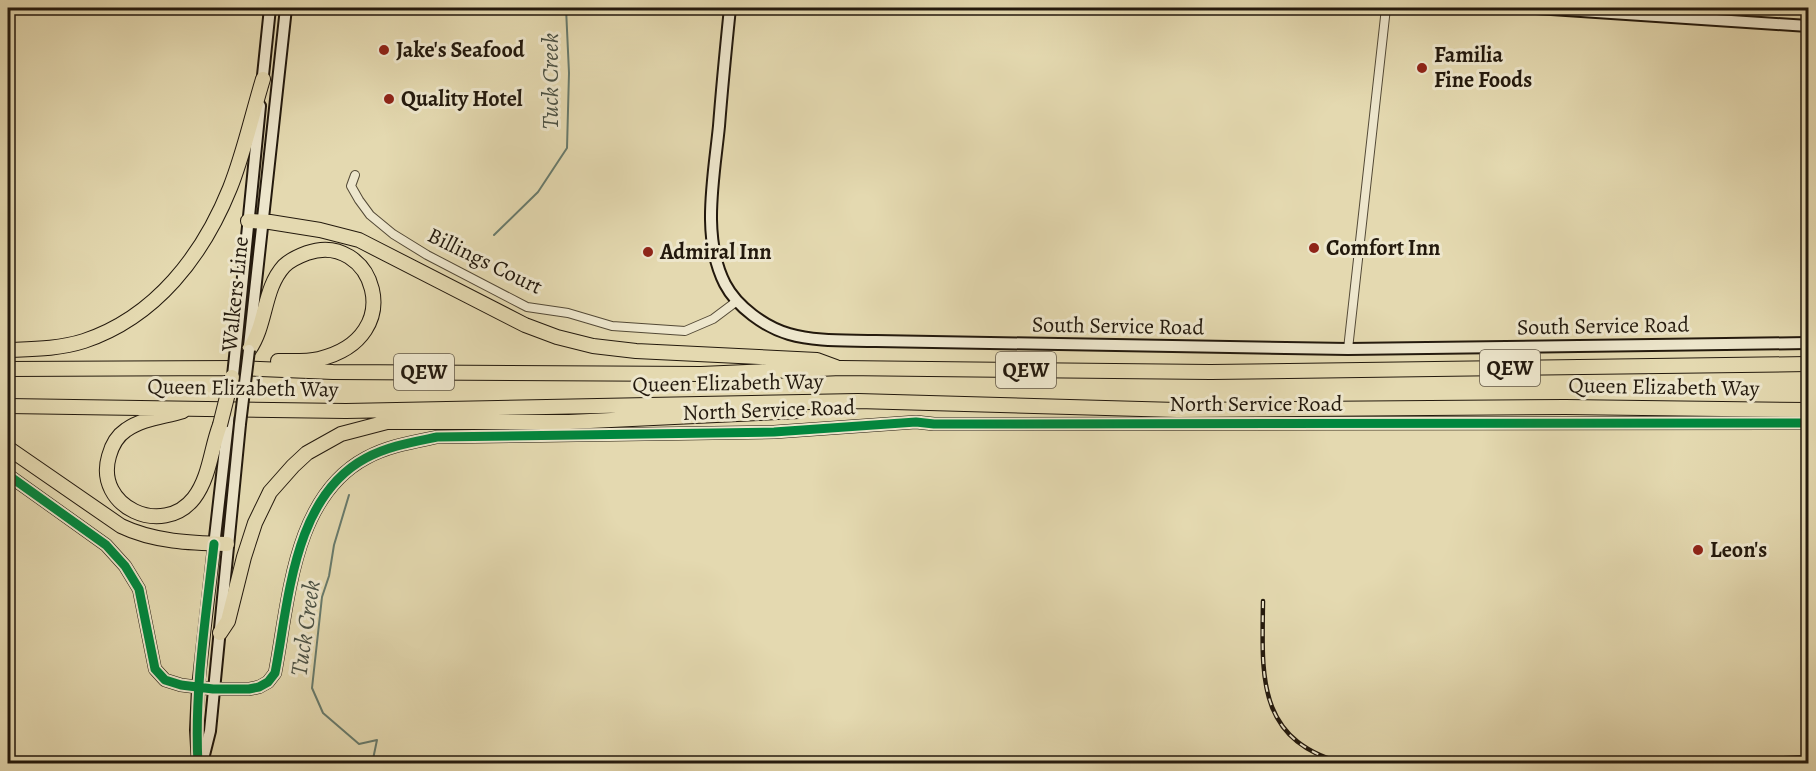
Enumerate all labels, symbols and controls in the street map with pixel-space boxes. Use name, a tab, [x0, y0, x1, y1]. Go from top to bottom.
water label: Tuck Creek	[534, 32, 566, 129]
place label: Jake's Seafood	[396, 35, 525, 65]
place label: Familia Fine Foods	[1434, 40, 1532, 95]
marker: Jake's Seafood	[377, 43, 391, 57]
marker: Familia Fine Foods	[1415, 61, 1429, 75]
place label: Quality Hotel	[401, 84, 523, 114]
marker: Quality Hotel	[382, 92, 396, 106]
street label: Billings Court	[423, 220, 547, 302]
place label: Comfort Inn	[1326, 233, 1440, 263]
street label: Walkers Line	[214, 235, 256, 354]
place label: Admiral Inn	[659, 237, 772, 267]
marker: Comfort Inn	[1307, 241, 1321, 255]
marker: Admiral Inn	[641, 245, 655, 259]
street label: South Service Road	[1032, 309, 1205, 343]
street label: South Service Road	[1517, 309, 1690, 343]
road number: QEW	[1480, 350, 1540, 386]
road number: QEW	[996, 352, 1056, 388]
road number: QEW	[394, 354, 454, 390]
street label: Queen Elizabeth Way	[632, 366, 824, 400]
street label: Queen Elizabeth Way	[1568, 370, 1760, 404]
street label: Queen Elizabeth Way	[147, 371, 339, 405]
street label: North Service Road	[1170, 389, 1343, 419]
street label: North Service Road	[682, 392, 856, 428]
place label: Leon's	[1710, 535, 1767, 565]
marker: Leon's	[1691, 543, 1705, 557]
water label: Tuck Creek	[282, 578, 328, 678]

